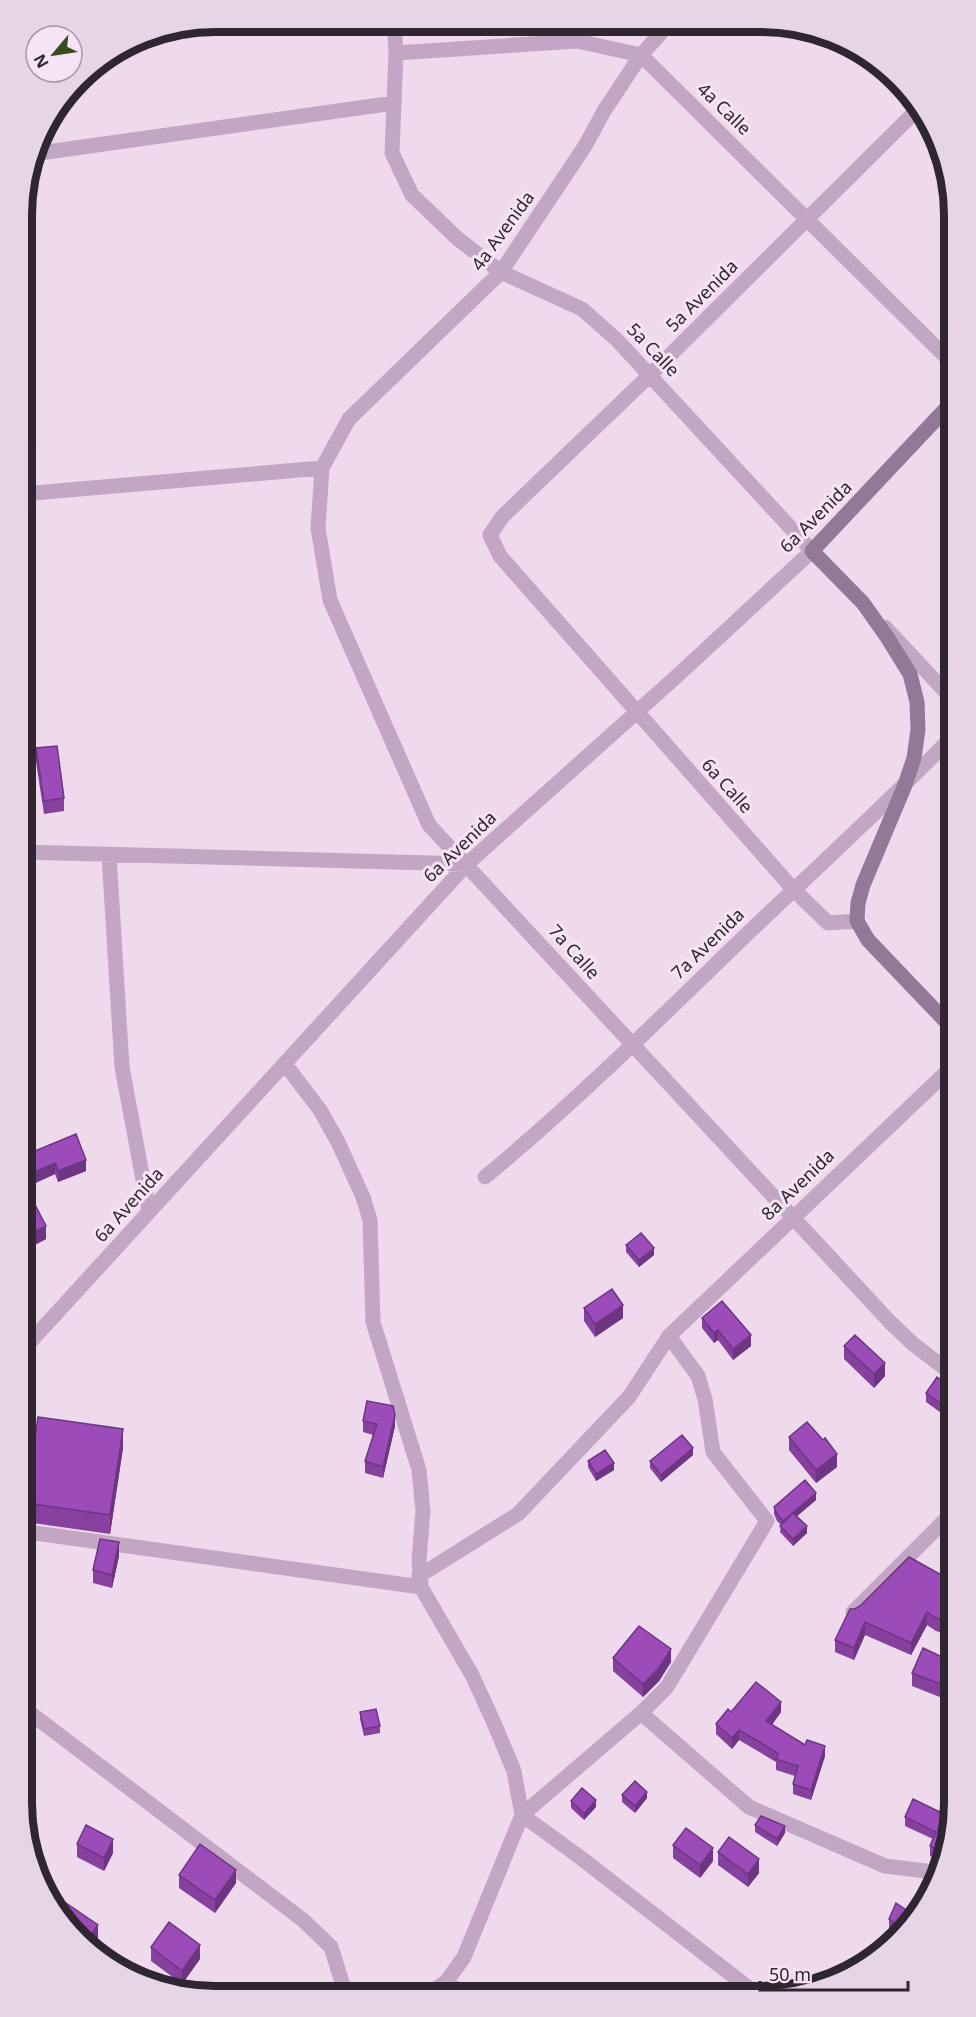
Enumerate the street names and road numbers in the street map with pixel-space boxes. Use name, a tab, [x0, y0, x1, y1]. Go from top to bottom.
street label: 4a Calle	[693, 77, 757, 140]
street label: 4a Avenida	[465, 186, 539, 275]
street label: 5a Avenida	[660, 254, 743, 337]
street label: 5a Calle	[622, 317, 685, 381]
street label: 6a Avenida	[774, 475, 857, 558]
street label: 6a Calle	[697, 753, 759, 818]
street label: 6a Avenida	[418, 805, 501, 887]
street label: 7a Avenida	[666, 902, 749, 984]
street label: 7a Calle	[544, 919, 606, 984]
street label: 8a Avenida	[756, 1143, 839, 1225]
street label: 6a Avenida	[88, 1162, 168, 1247]

